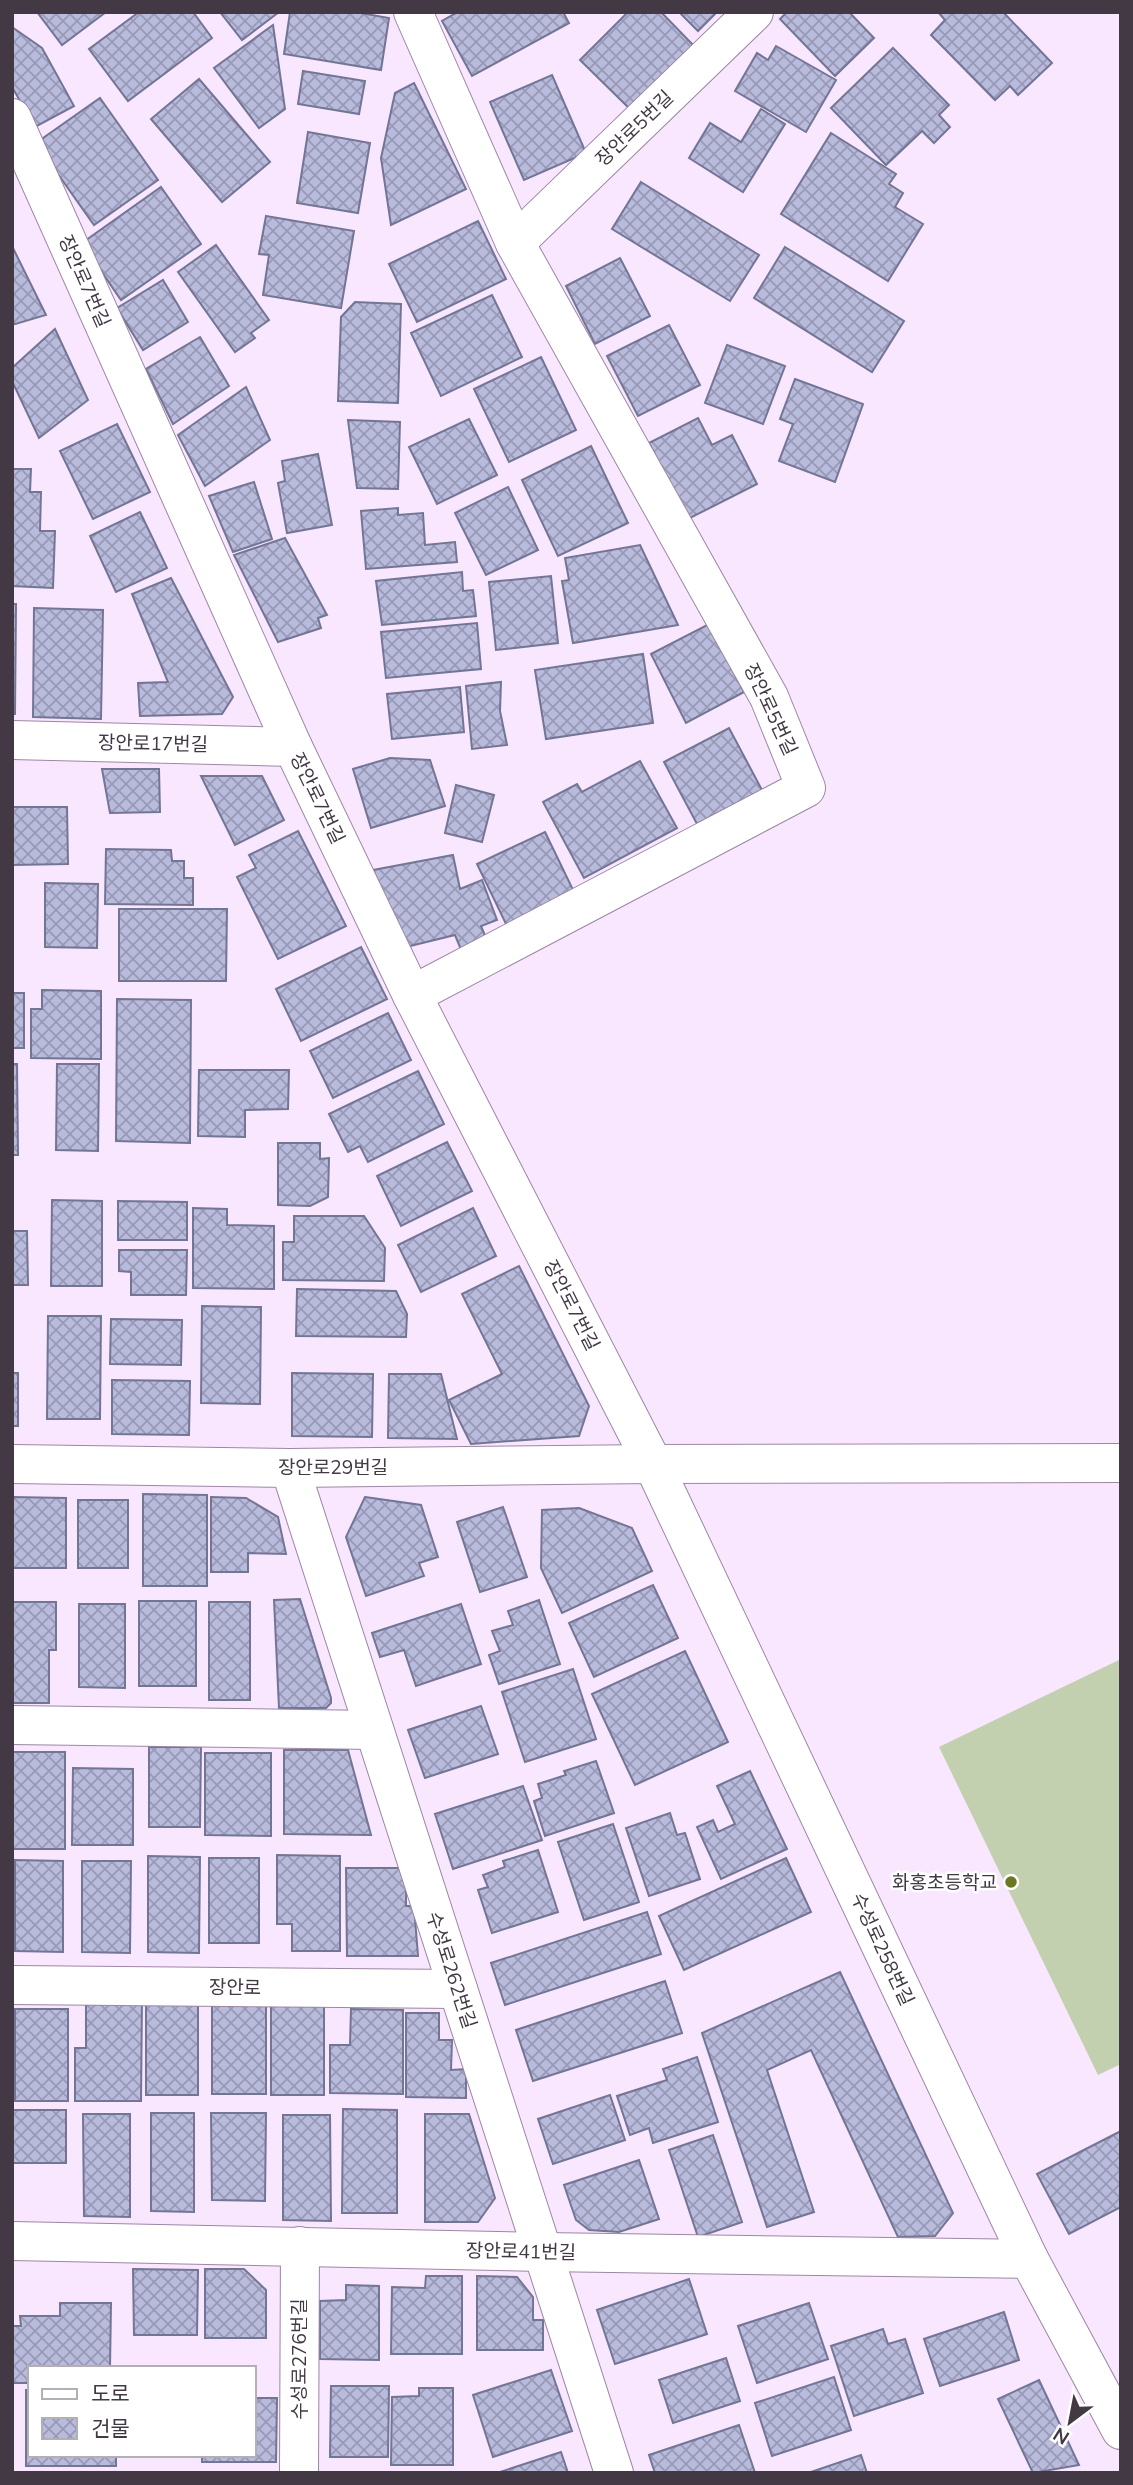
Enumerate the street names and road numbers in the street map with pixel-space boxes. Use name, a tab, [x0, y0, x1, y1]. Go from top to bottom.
street label: 장안로5번길	[590, 85, 678, 171]
street label: 장안로7번길	[54, 231, 116, 331]
street label: 장안로5번길	[739, 659, 803, 759]
street label: 장안로17번길	[98, 730, 208, 756]
street label: 장안로7번길	[286, 748, 350, 848]
street label: 장안로7번길	[539, 1256, 605, 1354]
street label: 장안로29번길	[278, 1455, 388, 1479]
street label: 수성로258번길	[846, 1889, 920, 2009]
street label: 수성로262번길	[422, 1908, 482, 2032]
street label: 장안로	[209, 1975, 261, 1999]
street label: 장안로41번길	[466, 2238, 576, 2264]
street label: 수성로276번길	[287, 2298, 311, 2420]

